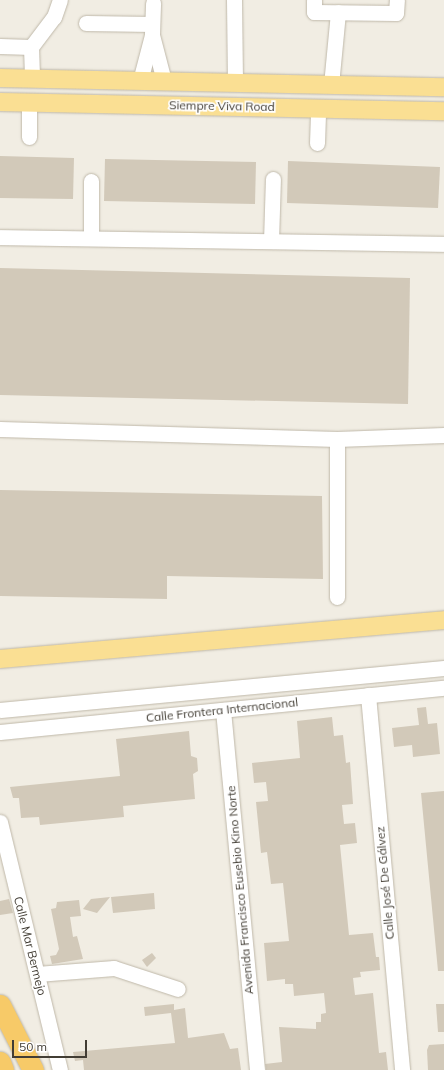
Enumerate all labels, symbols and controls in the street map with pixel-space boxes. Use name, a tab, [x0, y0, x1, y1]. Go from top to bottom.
street label: Siempre Viva Road	[169, 98, 275, 114]
street label: Calle Frontera Internacional	[145, 695, 299, 725]
street label: Avenida Francisco Eusebio Kino Norte	[224, 785, 256, 995]
street label: Calle José De Gálvez	[373, 826, 397, 940]
street label: Calle Mar Bermejo	[11, 895, 49, 997]
scale bar	[14, 1032, 89, 1058]
text: 50 m	[19, 1039, 47, 1054]

